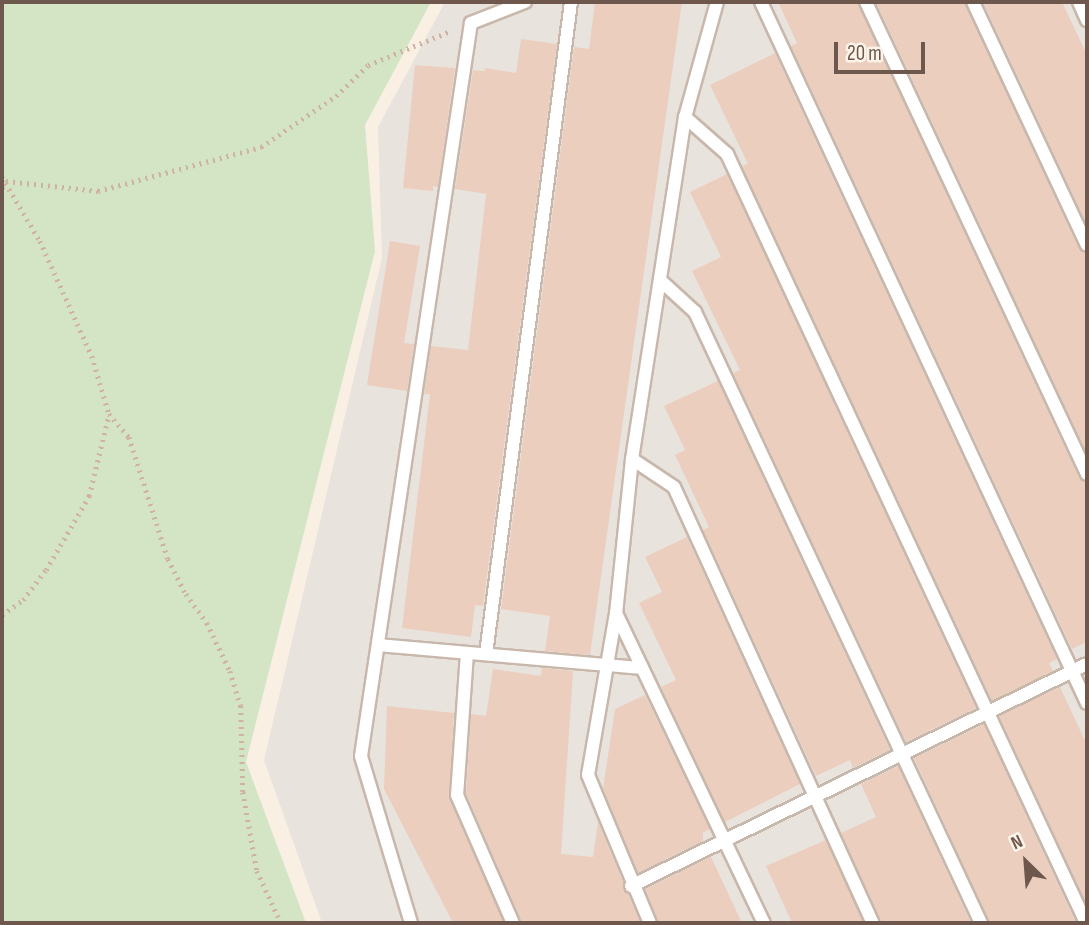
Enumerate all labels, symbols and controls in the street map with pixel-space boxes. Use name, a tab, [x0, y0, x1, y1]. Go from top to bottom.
scale bar	[837, 28, 928, 72]
text: 20 m	[847, 41, 882, 66]
north arrow	[991, 827, 1061, 897]
text: N	[1007, 830, 1026, 855]

